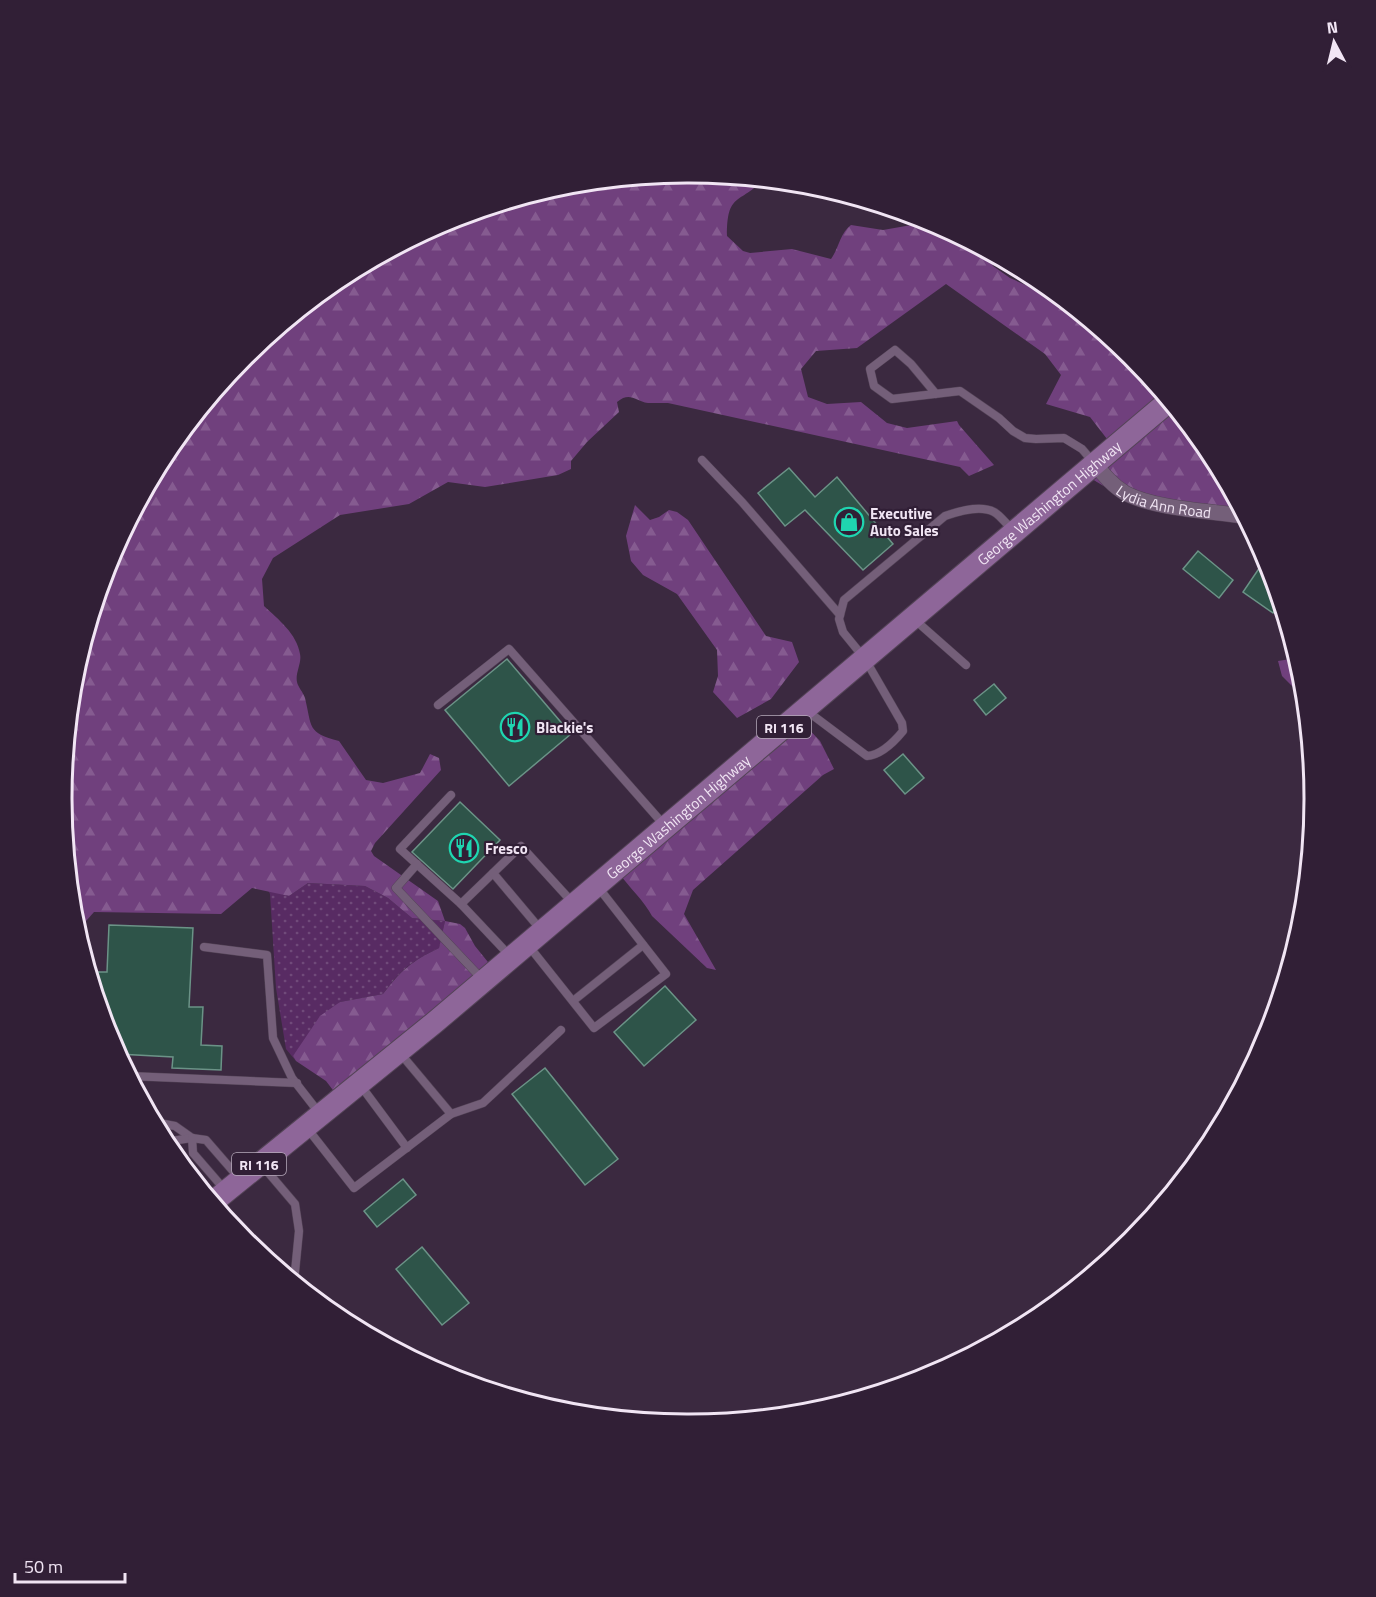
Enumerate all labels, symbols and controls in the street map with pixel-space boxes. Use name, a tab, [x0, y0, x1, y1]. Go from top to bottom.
north arrow	[1304, 12, 1364, 72]
text: N	[1325, 15, 1339, 40]
street label: George Washington Highway	[972, 435, 1126, 570]
street label: Lydia Ann Road	[1112, 479, 1212, 524]
place label: Executive Auto Sales	[870, 502, 939, 542]
shop icon: Executive Auto Sales	[833, 506, 865, 538]
restaurant icon: Blackie's	[499, 711, 531, 743]
place label: Blackie's	[536, 716, 593, 739]
road number: RI 116	[757, 716, 811, 738]
street label: George Washington Highway	[601, 749, 755, 884]
restaurant icon: Fresco	[448, 832, 480, 864]
place label: Fresco	[485, 837, 528, 860]
road number: RI 116	[232, 1153, 286, 1175]
scale bar	[15, 1546, 124, 1584]
text: 50 m	[24, 1553, 63, 1580]

